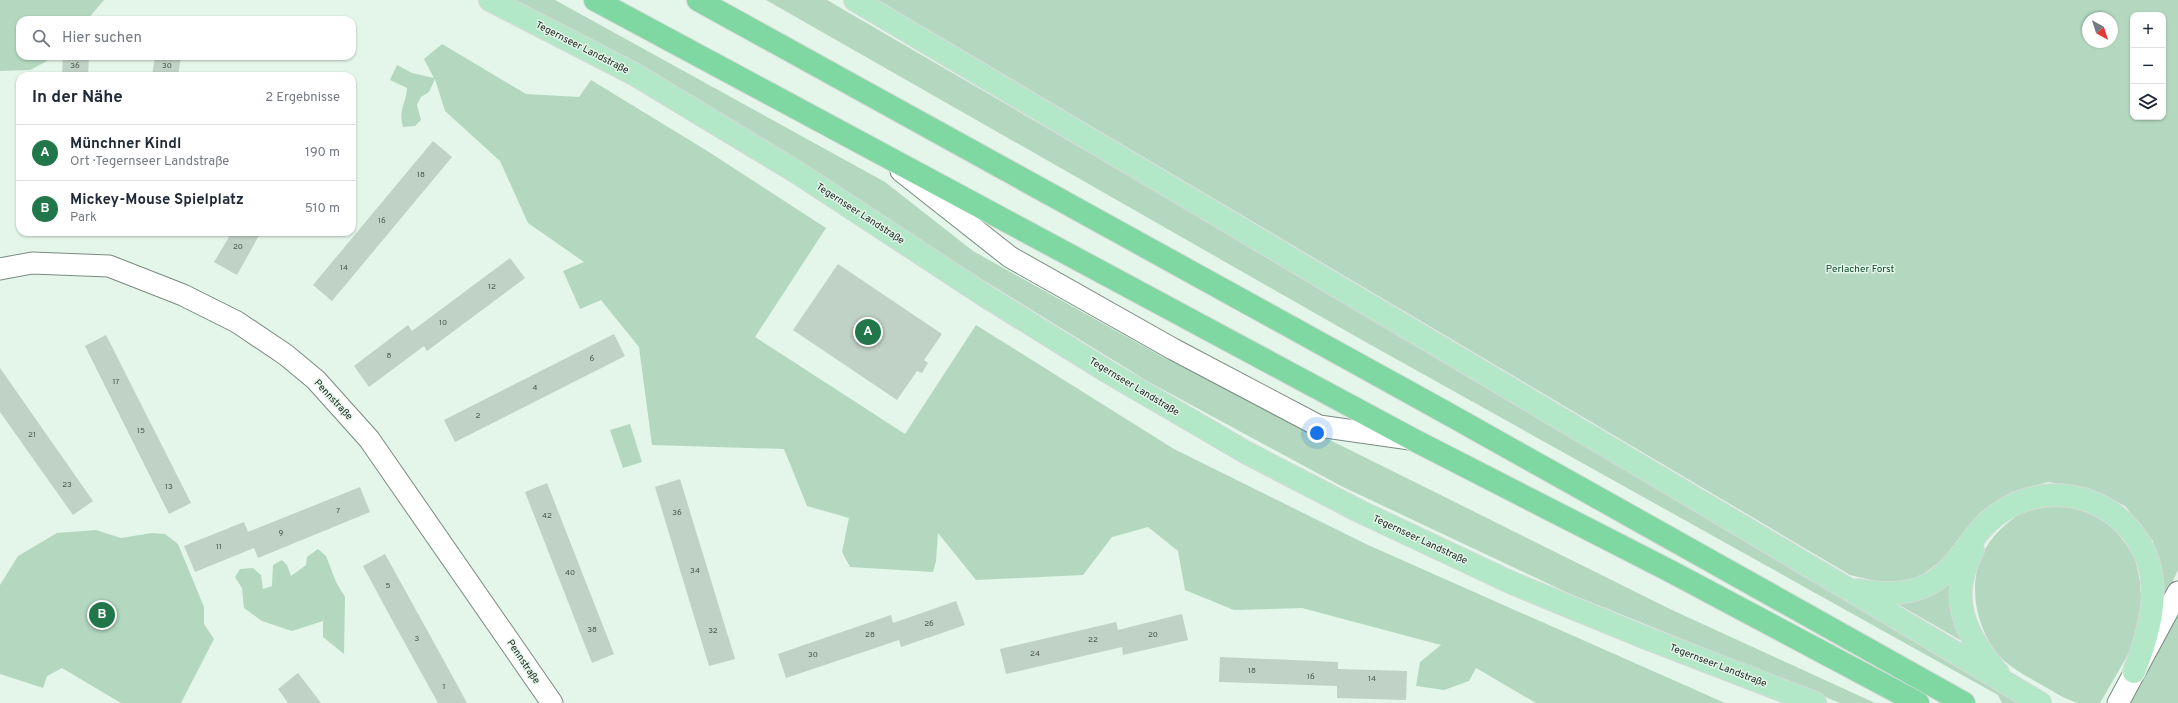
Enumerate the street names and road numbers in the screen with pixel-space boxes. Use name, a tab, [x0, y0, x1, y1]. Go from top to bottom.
street label: Tegernseer Landstraße	[533, 19, 631, 77]
street label: Tegernseer Landstraße	[813, 180, 907, 248]
street label: Tegernseer Landstraße	[1086, 355, 1182, 419]
street label: Pennstraße	[311, 377, 355, 423]
street label: Tegernseer Landstraße	[1371, 512, 1469, 568]
street label: Pennstraße	[503, 637, 543, 687]
street label: Tegernseer Landstraße	[1668, 641, 1768, 691]

